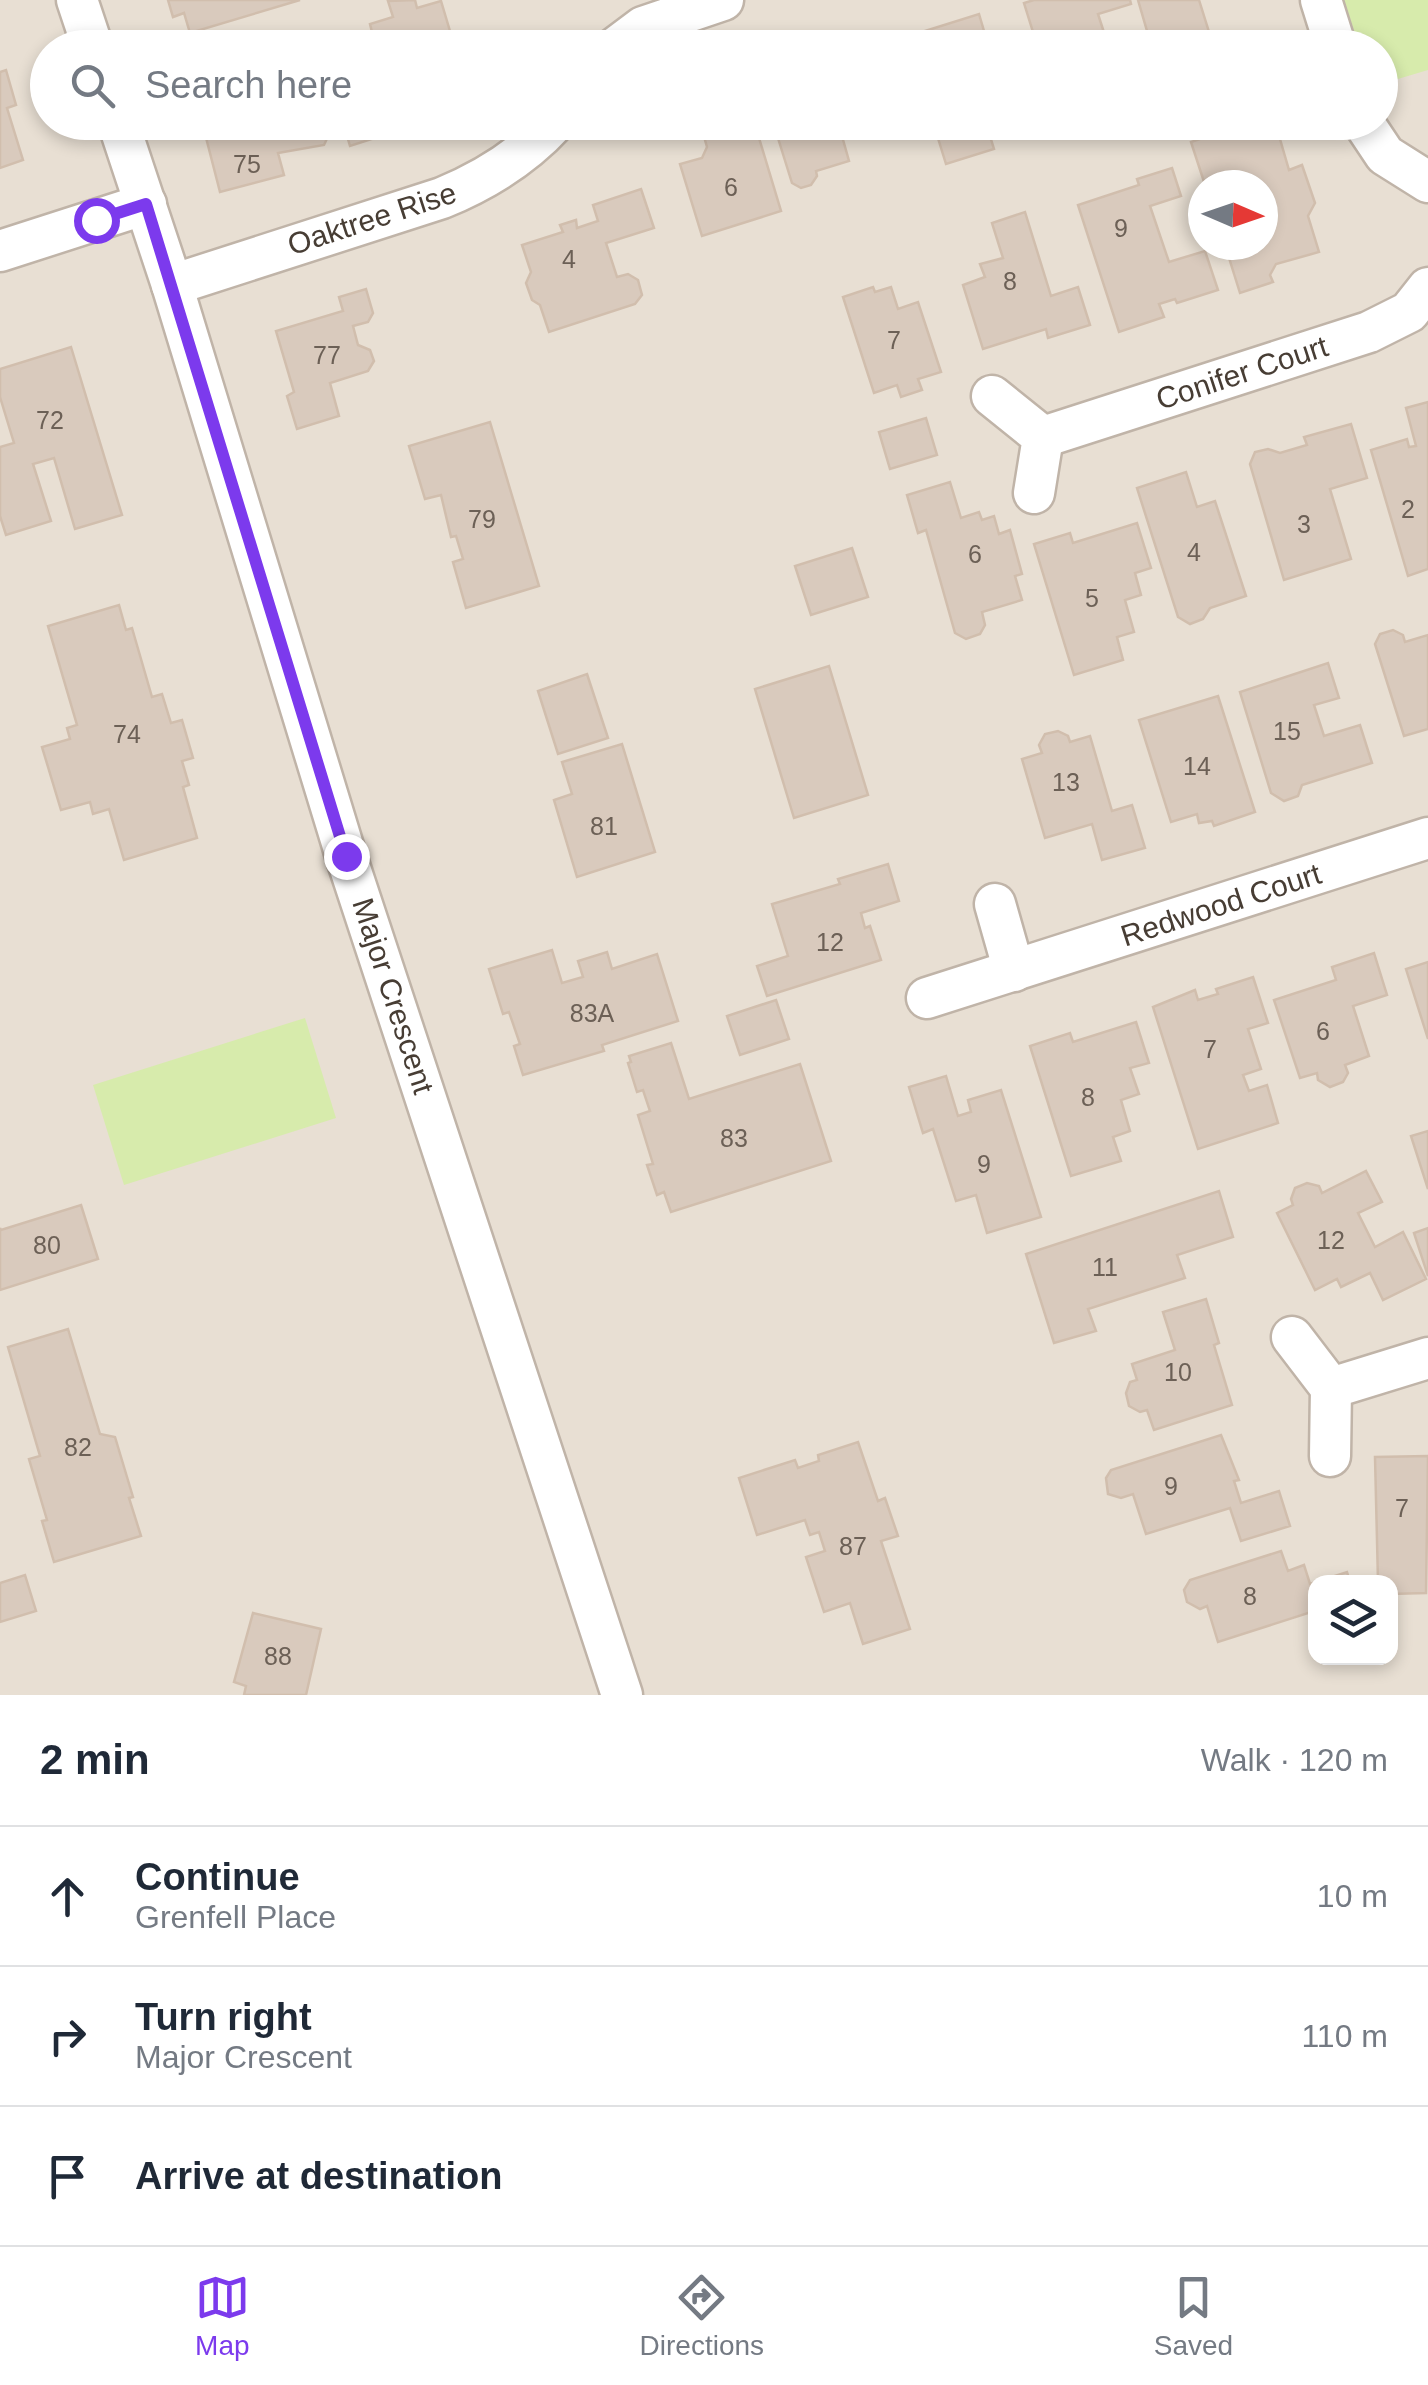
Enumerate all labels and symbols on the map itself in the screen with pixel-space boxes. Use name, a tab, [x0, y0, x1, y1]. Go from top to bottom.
house number: 75	[233, 150, 261, 178]
north arrow	[1188, 170, 1278, 260]
house number: 6	[724, 173, 738, 201]
street label: Oaktree Rise	[283, 176, 460, 261]
route start	[74, 198, 120, 244]
house number: 9	[1114, 214, 1128, 242]
house number: 4	[562, 245, 576, 273]
house number: 8	[1003, 267, 1017, 295]
house number: 7	[887, 326, 901, 354]
street label: Conifer Court	[1152, 329, 1332, 416]
house number: 77	[313, 341, 341, 369]
house number: 72	[36, 406, 64, 434]
house number: 2	[1401, 495, 1415, 523]
house number: 79	[468, 505, 496, 533]
house number: 3	[1297, 510, 1311, 538]
house number: 4	[1187, 538, 1201, 566]
house number: 6	[968, 540, 982, 568]
house number: 5	[1085, 584, 1099, 612]
house number: 15	[1273, 717, 1301, 745]
house number: 74	[113, 720, 141, 748]
house number: 14	[1183, 752, 1211, 780]
house number: 13	[1052, 768, 1080, 796]
house number: 81	[590, 812, 618, 840]
route end	[324, 834, 370, 880]
street label: Redwood Court	[1117, 856, 1326, 952]
street label: Major Crescent	[346, 894, 441, 1098]
house number: 12	[816, 928, 844, 956]
house number: 83A	[570, 999, 615, 1027]
house number: 6	[1316, 1017, 1330, 1045]
house number: 7	[1203, 1035, 1217, 1063]
house number: 8	[1081, 1083, 1095, 1111]
house number: 83	[720, 1124, 748, 1152]
house number: 9	[977, 1150, 991, 1178]
house number: 12	[1317, 1226, 1345, 1254]
house number: 80	[33, 1231, 61, 1259]
house number: 11	[1092, 1253, 1118, 1281]
house number: 10	[1164, 1358, 1192, 1386]
house number: 82	[64, 1433, 92, 1461]
house number: 9	[1164, 1472, 1178, 1500]
house number: 7	[1395, 1494, 1409, 1522]
house number: 87	[839, 1532, 867, 1560]
house number: 8	[1243, 1582, 1257, 1610]
house number: 88	[264, 1642, 292, 1670]

